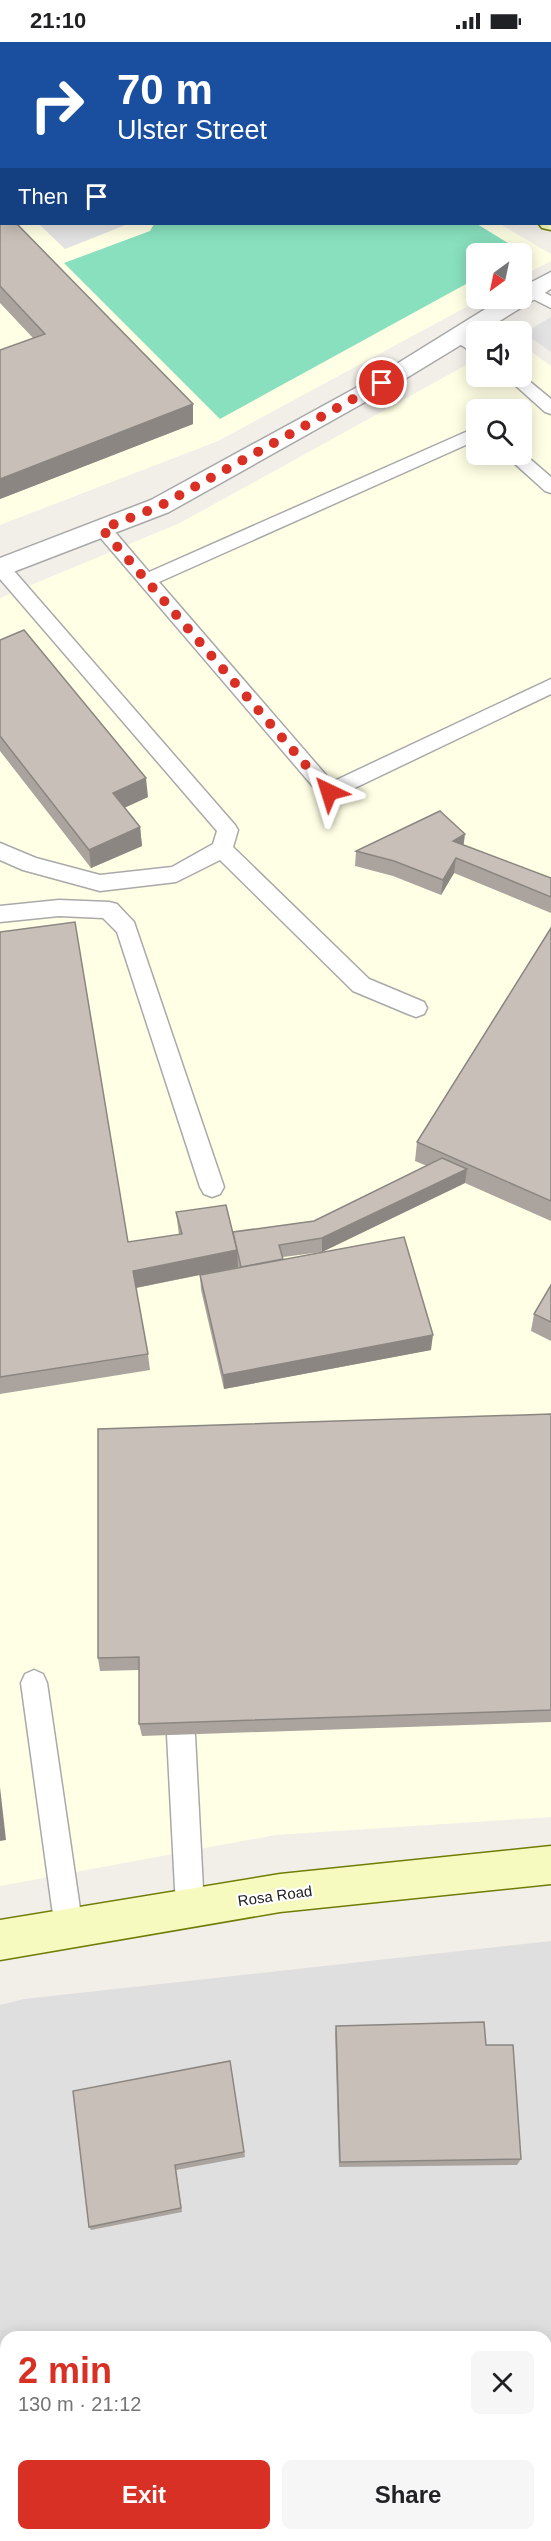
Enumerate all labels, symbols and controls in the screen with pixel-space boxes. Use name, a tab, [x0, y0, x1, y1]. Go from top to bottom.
text: 21:10	[30, 8, 86, 33]
icon: right	[18, 66, 96, 144]
text: 70 m	[117, 66, 213, 113]
text: Ulster Street	[117, 115, 267, 145]
icon: arrive	[80, 180, 113, 213]
text: Then	[18, 184, 68, 209]
north arrow	[466, 243, 532, 309]
map controls	[466, 243, 532, 465]
button: sound	[466, 321, 532, 387]
pin	[356, 357, 407, 408]
icon: arrive	[365, 366, 398, 399]
button: search	[466, 399, 532, 465]
position arrow	[297, 760, 361, 824]
street label: Rosa Road	[237, 1882, 313, 1909]
text: 2 min	[18, 2350, 112, 2391]
button: close	[471, 2351, 534, 2414]
text: 130 m · 21:12	[18, 2393, 141, 2415]
button: Exit	[18, 2460, 270, 2529]
button: Share	[282, 2460, 534, 2529]

